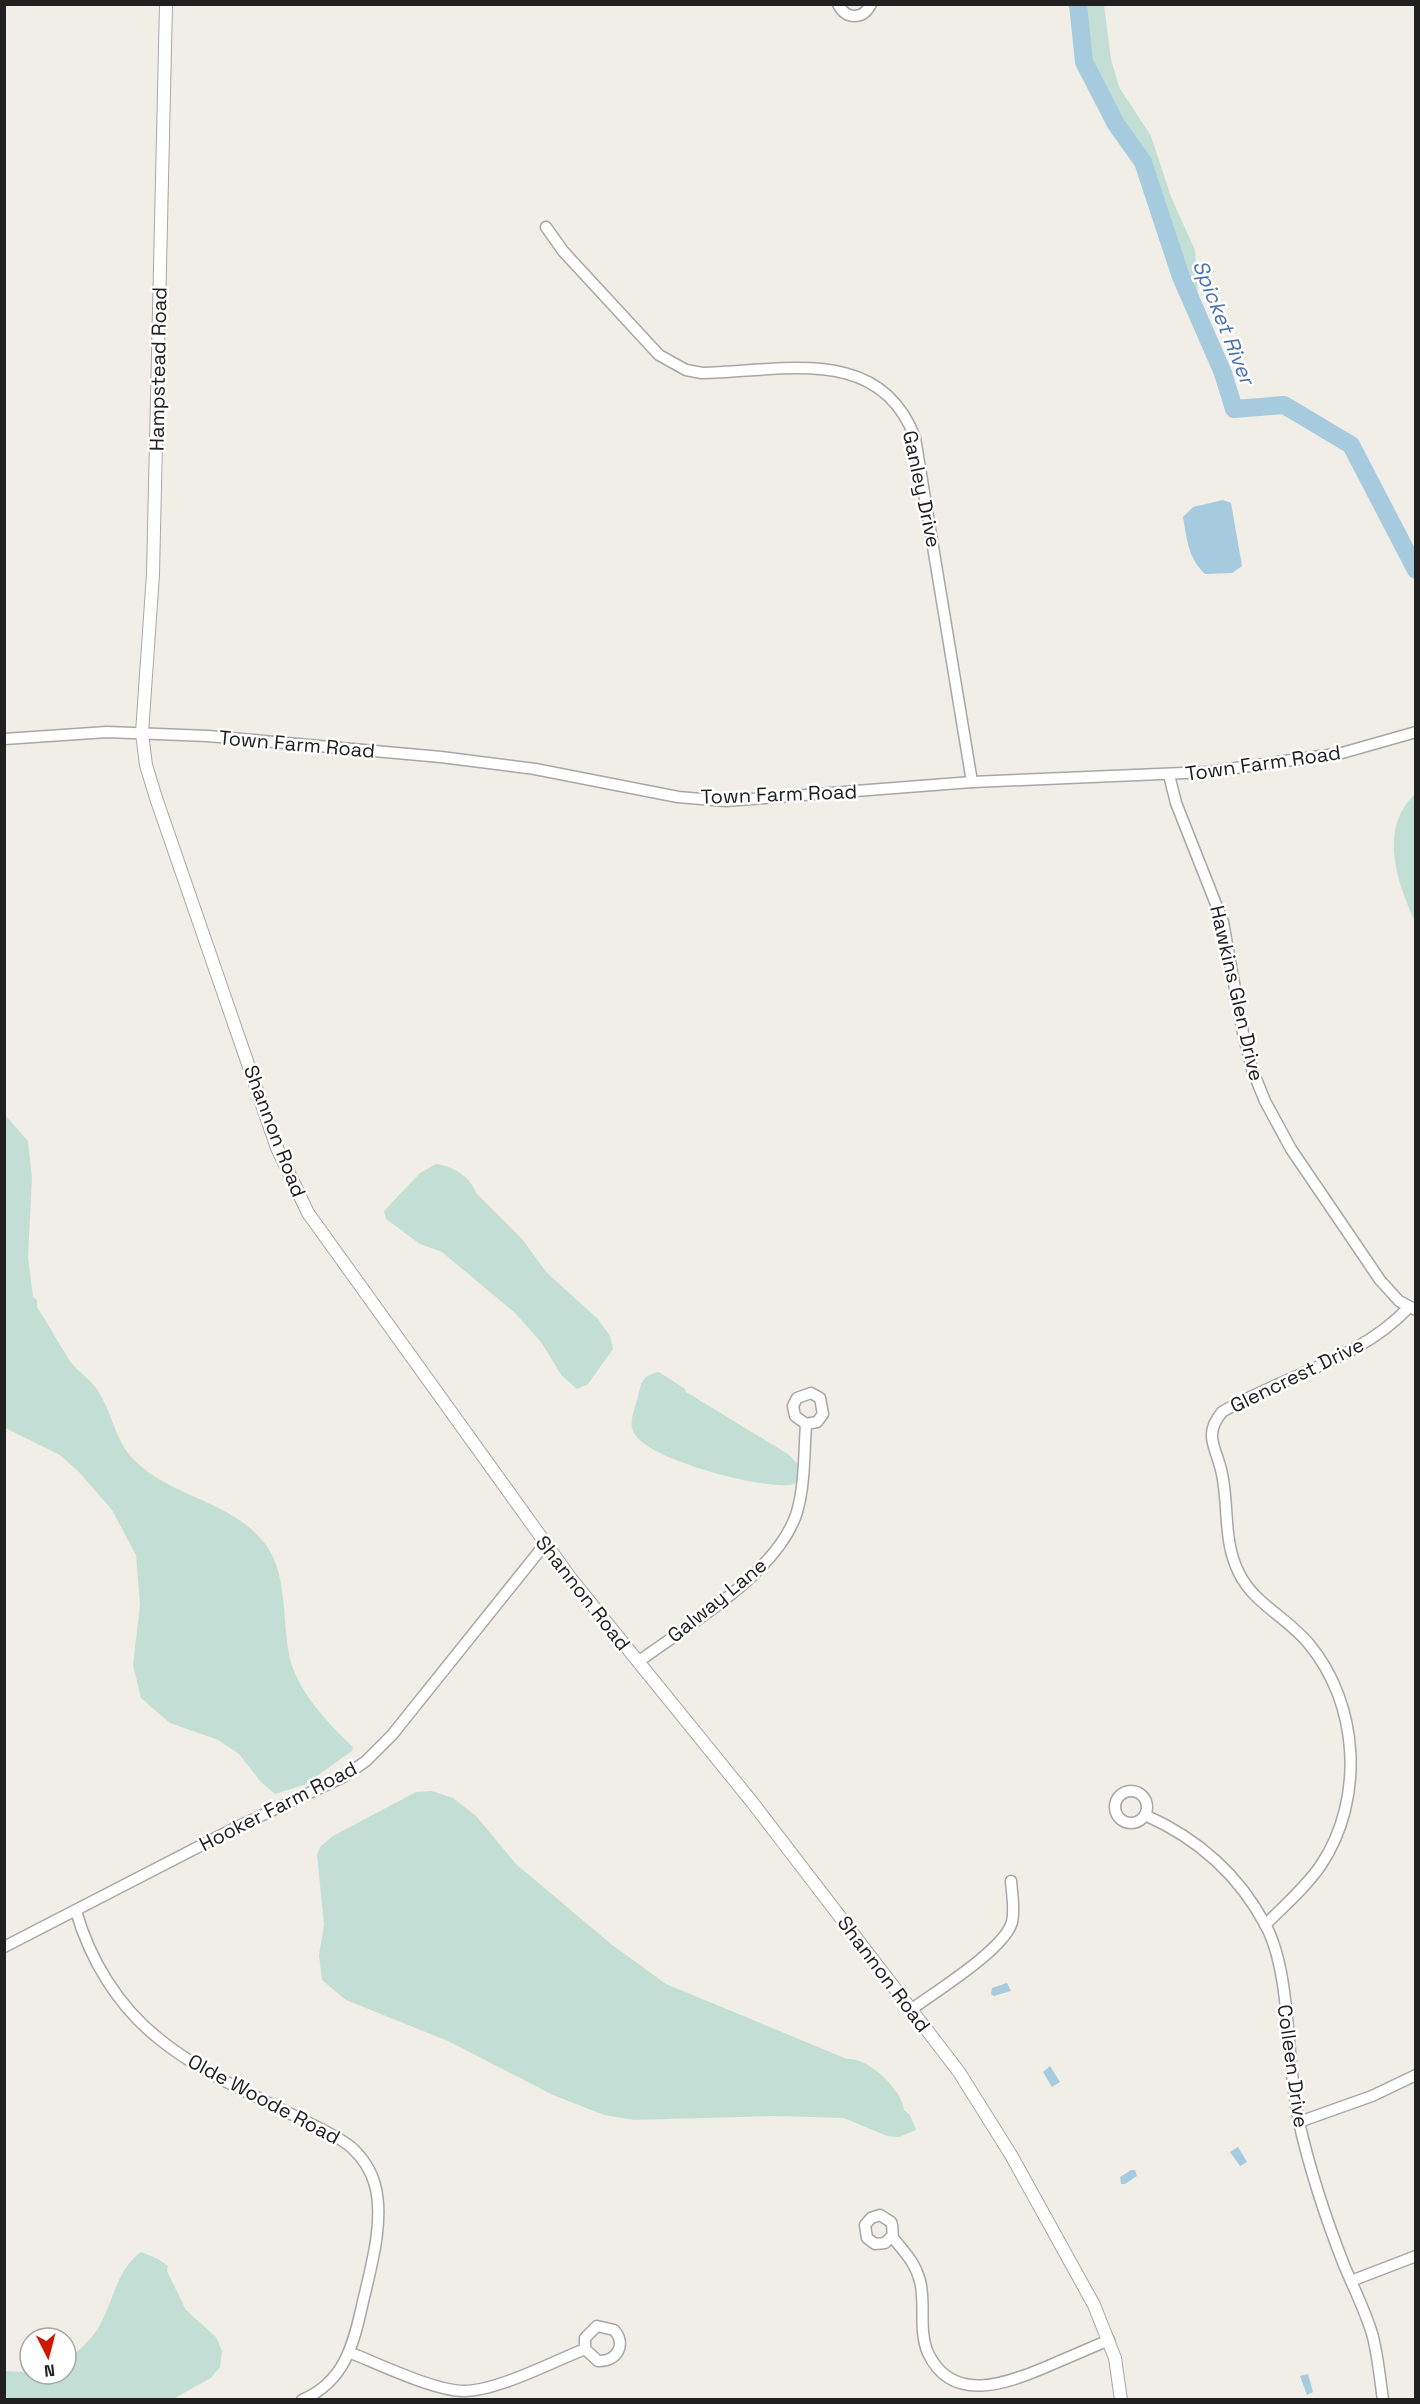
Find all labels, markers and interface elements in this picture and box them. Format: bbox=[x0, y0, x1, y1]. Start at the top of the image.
water label: Spicket River bbox=[1187, 256, 1262, 390]
street label: Hampstead Road bbox=[144, 287, 172, 451]
street label: Ganley Drive bbox=[897, 428, 947, 550]
street label: Town Farm Road bbox=[218, 724, 376, 764]
street label: Town Farm Road bbox=[1184, 739, 1342, 787]
street label: Town Farm Road bbox=[700, 778, 858, 810]
street label: Hawkins Glen Drive bbox=[1204, 903, 1270, 1083]
street label: Shannon Road bbox=[238, 1061, 312, 1201]
street label: Glencrest Drive bbox=[1226, 1331, 1368, 1419]
street label: Shannon Road bbox=[530, 1530, 636, 1656]
street label: Galway Lane bbox=[662, 1552, 772, 1648]
street label: Hooker Farm Road bbox=[195, 1755, 361, 1857]
street label: Shannon Road bbox=[832, 1911, 936, 2037]
street label: Colleen Drive bbox=[1271, 2003, 1315, 2129]
street label: Olde Woode Road bbox=[183, 2048, 345, 2150]
north arrow bbox=[18, 2326, 78, 2386]
text: N bbox=[43, 2359, 56, 2381]

